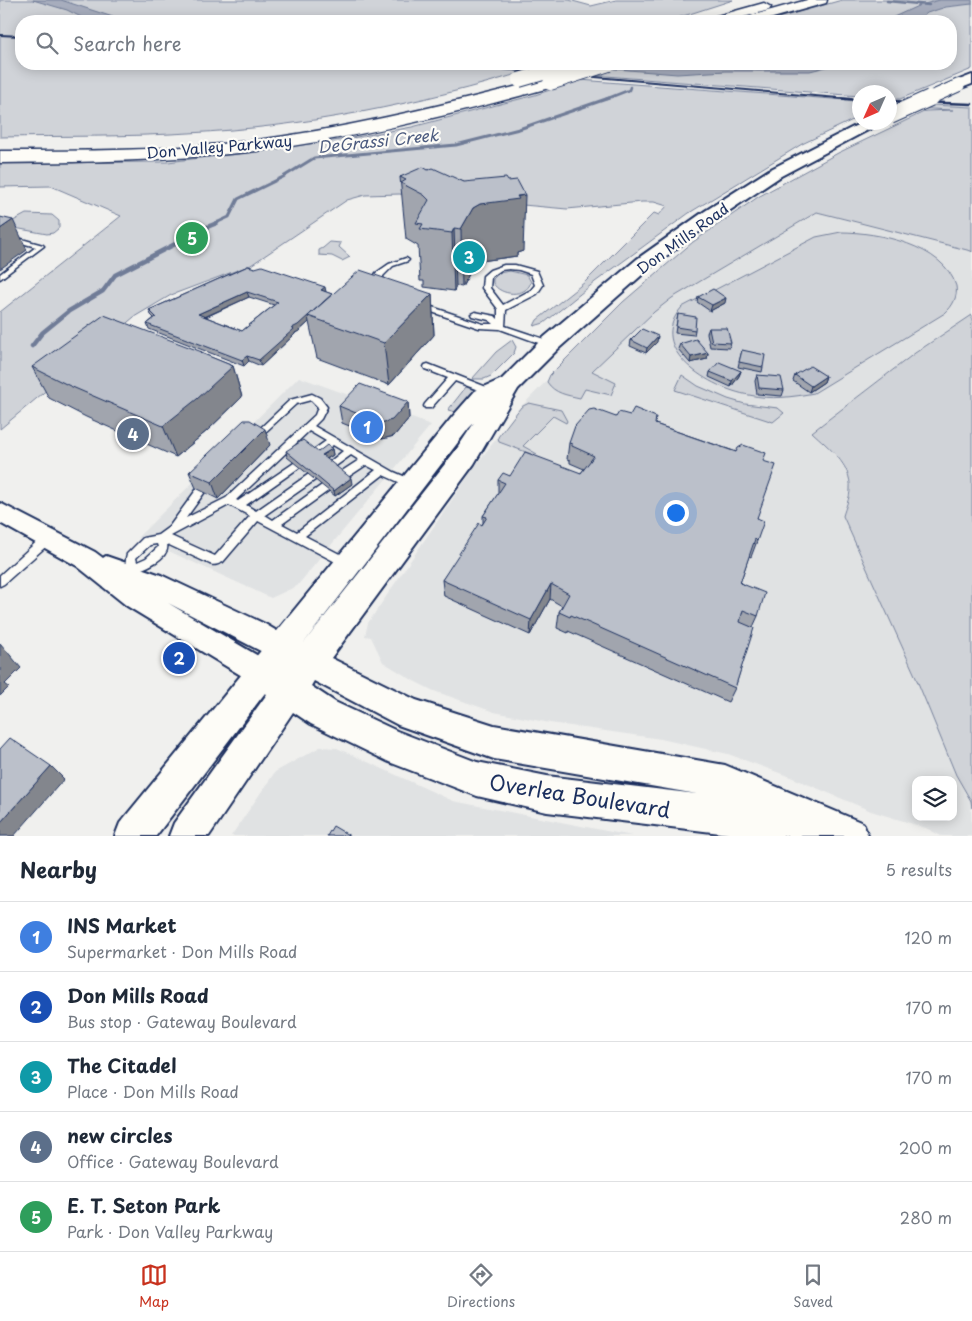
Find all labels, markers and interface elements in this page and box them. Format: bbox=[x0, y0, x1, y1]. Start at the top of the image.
search box bbox=[15, 15, 957, 70]
icon: search bbox=[33, 29, 61, 57]
text: Search here bbox=[73, 29, 182, 57]
north arrow bbox=[852, 85, 897, 130]
water label: DeGrassi Creek bbox=[317, 122, 441, 158]
street label: Don Valley Parkway bbox=[145, 128, 293, 164]
street label: Don Mills Road bbox=[631, 197, 733, 279]
pin: 5 bbox=[176, 219, 208, 257]
pin: 3 bbox=[453, 238, 485, 276]
pin: 1 bbox=[351, 408, 383, 446]
pin: 4 bbox=[117, 415, 149, 453]
your location bbox=[663, 500, 689, 526]
pin: 2 bbox=[163, 639, 195, 677]
street label: Overlea Boulevard bbox=[487, 765, 673, 825]
map controls bbox=[912, 776, 957, 821]
button: layers bbox=[912, 776, 957, 821]
text: Nearby bbox=[20, 853, 97, 885]
text: 5 results bbox=[885, 857, 952, 881]
text: INS Market bbox=[67, 911, 177, 939]
text: 1 bbox=[32, 925, 40, 949]
text: 120 m bbox=[905, 925, 952, 949]
text: Supermarket · Don Mills Road bbox=[67, 939, 297, 963]
text: Don Mills Road bbox=[67, 981, 209, 1009]
text: 2 bbox=[30, 995, 42, 1019]
text: 170 m bbox=[906, 995, 952, 1019]
text: Bus stop · Gateway Boulevard bbox=[67, 1009, 297, 1033]
text: The Citadel bbox=[67, 1051, 176, 1079]
text: 3 bbox=[31, 1065, 41, 1089]
text: 170 m bbox=[906, 1065, 952, 1089]
text: Place · Don Mills Road bbox=[67, 1079, 239, 1103]
text: new circles bbox=[67, 1121, 173, 1149]
text: 4 bbox=[31, 1135, 41, 1159]
text: 200 m bbox=[899, 1135, 952, 1159]
text: Office · Gateway Boulevard bbox=[67, 1149, 279, 1173]
text: E. T. Seton Park bbox=[67, 1191, 220, 1219]
text: 5 bbox=[31, 1205, 41, 1229]
text: 280 m bbox=[900, 1205, 952, 1229]
text: Park · Don Valley Parkway bbox=[67, 1219, 273, 1243]
tab: Map bbox=[139, 1261, 169, 1312]
tab: Directions bbox=[447, 1261, 515, 1312]
tab: Saved bbox=[793, 1261, 833, 1312]

